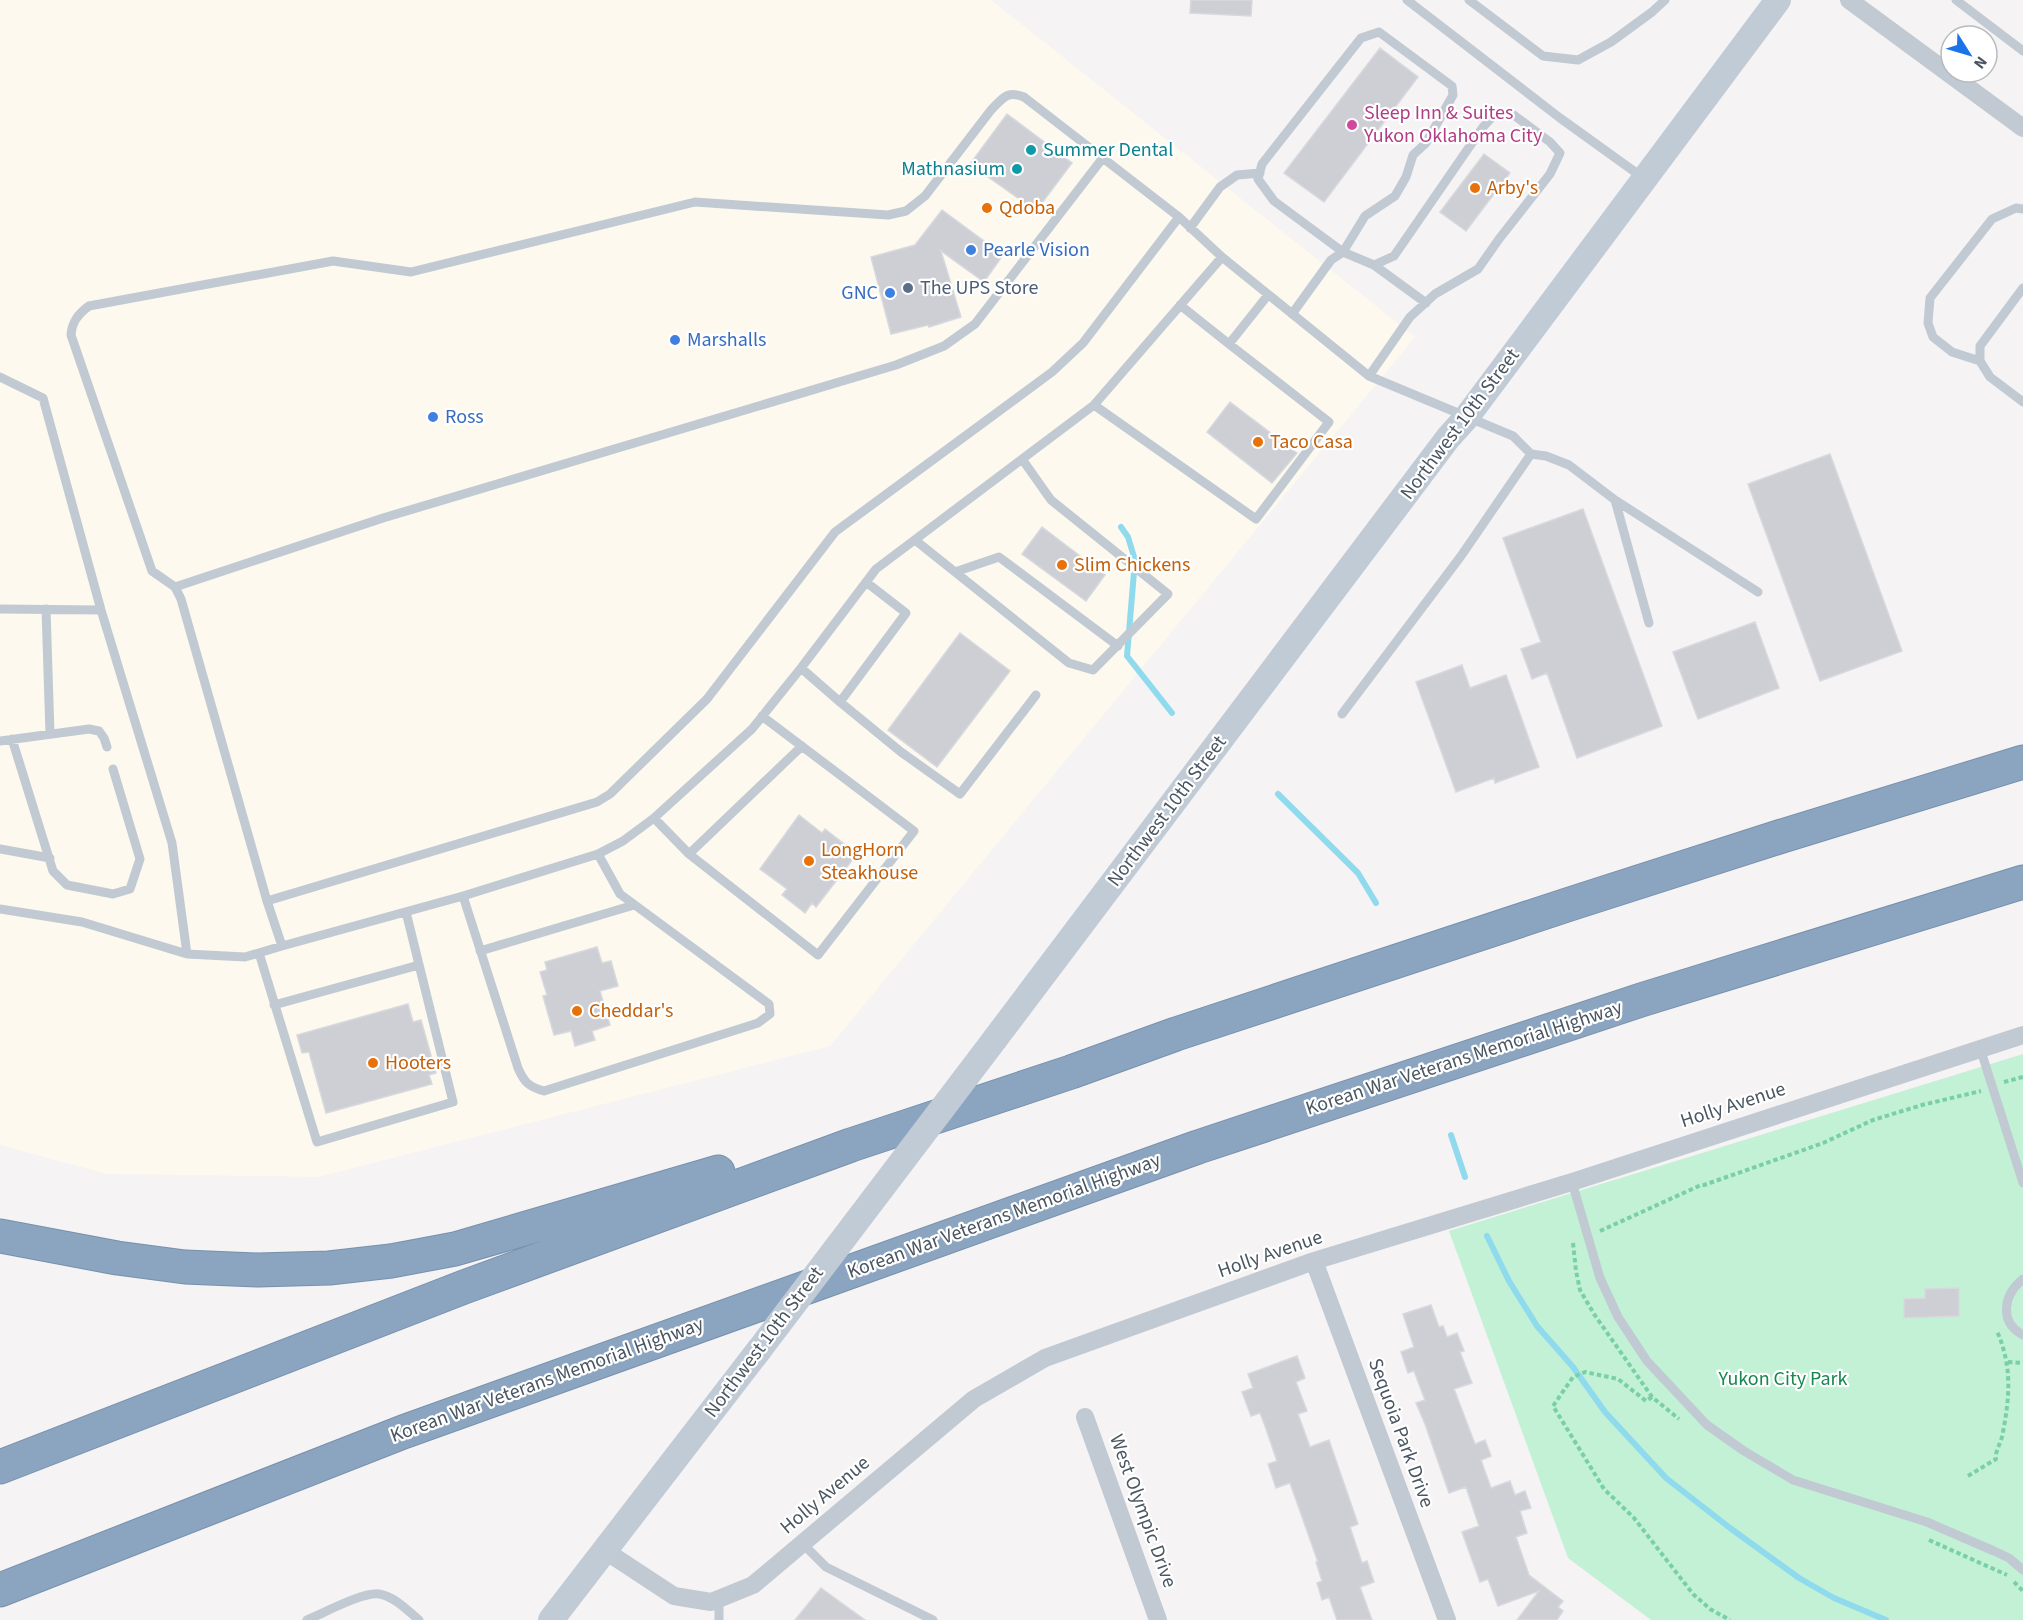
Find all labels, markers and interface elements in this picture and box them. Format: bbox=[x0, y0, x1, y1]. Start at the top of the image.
north arrow bbox=[1939, 24, 1999, 84]
text: N bbox=[1968, 52, 1992, 73]
place label: Sleep Inn & Suites Yukon Oklahoma City bbox=[1363, 99, 1543, 150]
marker: Sleep Inn & Suites Yukon Oklahoma City bbox=[1345, 118, 1359, 132]
place label: Summer Dental bbox=[1043, 136, 1173, 164]
marker: Summer Dental bbox=[1024, 143, 1038, 157]
place label: Mathnasium bbox=[901, 155, 1005, 183]
marker: Mathnasium bbox=[1010, 162, 1024, 176]
place label: Arby's bbox=[1487, 174, 1538, 202]
marker: Arby's bbox=[1468, 181, 1482, 195]
place label: Qdoba bbox=[999, 194, 1055, 222]
marker: Qdoba bbox=[980, 201, 994, 215]
place label: Pearle Vision bbox=[983, 236, 1090, 264]
marker: Pearle Vision bbox=[964, 243, 978, 257]
place label: The UPS Store bbox=[920, 274, 1038, 302]
place label: GNC bbox=[841, 279, 878, 307]
marker: The UPS Store bbox=[901, 281, 915, 295]
marker: GNC bbox=[883, 286, 897, 300]
place label: Marshalls bbox=[687, 326, 766, 354]
marker: Marshalls bbox=[668, 333, 682, 347]
street label: Northwest 10th Street bbox=[1394, 342, 1526, 505]
place label: Ross bbox=[445, 403, 484, 431]
marker: Ross bbox=[426, 410, 440, 424]
place label: Taco Casa bbox=[1270, 428, 1353, 456]
marker: Taco Casa bbox=[1251, 435, 1265, 449]
place label: Slim Chickens bbox=[1074, 551, 1190, 579]
marker: Slim Chickens bbox=[1055, 558, 1069, 572]
street label: Northwest 10th Street bbox=[1101, 729, 1233, 892]
place label: LongHorn Steakhouse bbox=[821, 836, 918, 887]
marker: LongHorn Steakhouse bbox=[802, 854, 816, 868]
street label: Korean War Veterans Memorial Highway bbox=[1302, 993, 1627, 1123]
place label: Cheddar's bbox=[589, 997, 673, 1025]
marker: Cheddar's bbox=[570, 1004, 584, 1018]
place label: Hooters bbox=[385, 1049, 451, 1077]
marker: Hooters bbox=[366, 1056, 380, 1070]
street label: Holly Avenue bbox=[1677, 1075, 1789, 1135]
street label: Korean War Veterans Memorial Highway bbox=[843, 1146, 1165, 1286]
street label: Holly Avenue bbox=[1214, 1223, 1326, 1285]
street label: Northwest 10th Street bbox=[698, 1260, 830, 1423]
street label: Korean War Veterans Memorial Highway bbox=[386, 1310, 708, 1450]
street label: Sequoia Park Drive bbox=[1361, 1354, 1441, 1512]
park label: Yukon City Park bbox=[1718, 1365, 1848, 1393]
street label: West Olympic Drive bbox=[1102, 1430, 1184, 1592]
street label: Holly Avenue bbox=[774, 1449, 876, 1541]

